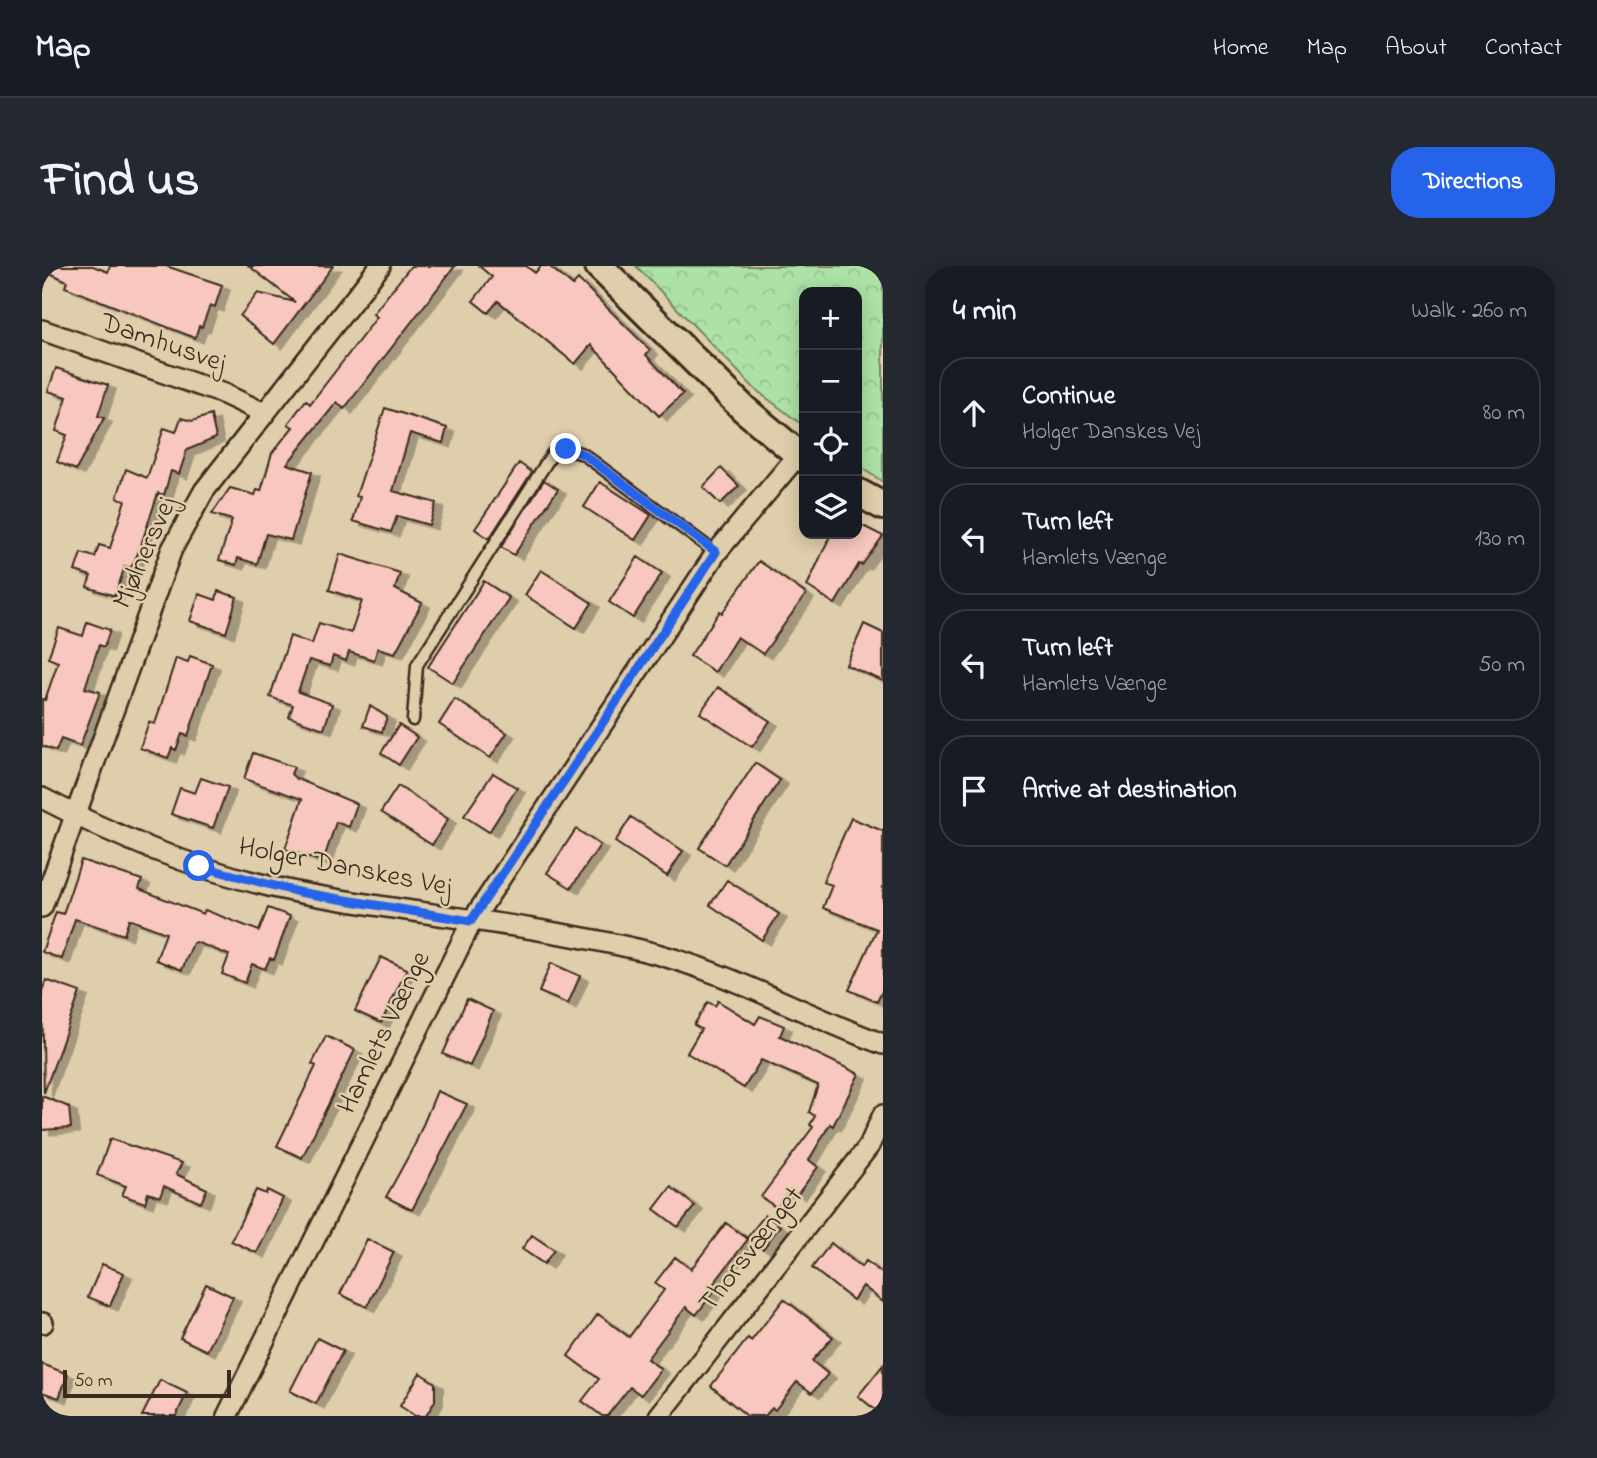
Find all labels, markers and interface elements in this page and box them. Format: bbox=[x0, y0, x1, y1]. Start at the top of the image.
text: Map bbox=[35, 24, 91, 72]
text: Home bbox=[1213, 31, 1269, 66]
text: Map bbox=[1307, 31, 1347, 66]
text: About bbox=[1385, 31, 1447, 66]
text: Contact bbox=[1485, 31, 1562, 66]
text: Find us bbox=[42, 146, 199, 218]
button: Directions bbox=[1391, 147, 1555, 218]
map controls bbox=[799, 287, 862, 539]
button: + bbox=[799, 287, 862, 350]
text: 4 min bbox=[953, 290, 1016, 334]
text: Walk · 260 m bbox=[1411, 295, 1527, 328]
street label: Damhusvej bbox=[94, 303, 233, 385]
button: − bbox=[799, 350, 862, 413]
text: Continue bbox=[1022, 378, 1115, 416]
icon: ahead bbox=[955, 394, 993, 432]
text: 80 m bbox=[1483, 397, 1525, 430]
button: locate bbox=[799, 413, 862, 476]
text: Holger Danskes Vej bbox=[1022, 416, 1200, 449]
route end bbox=[550, 433, 581, 464]
button: layers bbox=[799, 476, 862, 539]
street label: Mjølnersvej bbox=[103, 489, 189, 616]
text: Turn left bbox=[1022, 504, 1113, 542]
icon: left bbox=[955, 520, 993, 558]
text: 130 m bbox=[1475, 523, 1525, 556]
text: Hamlets Vænge bbox=[1022, 542, 1167, 575]
text: Turn left bbox=[1022, 630, 1113, 668]
icon: left bbox=[955, 646, 993, 684]
text: 50 m bbox=[1478, 649, 1525, 682]
text: Hamlets Vænge bbox=[1022, 668, 1167, 701]
icon: arrive bbox=[955, 772, 993, 810]
text: Arrive at destination bbox=[1022, 772, 1237, 810]
street label: Holger Danskes Vej bbox=[235, 827, 457, 909]
route start bbox=[183, 850, 214, 881]
street label: Hamlets Vænge bbox=[328, 944, 442, 1121]
street label: Thorsvænget bbox=[690, 1178, 814, 1322]
scale bar bbox=[63, 1367, 231, 1399]
text: 50 m bbox=[74, 1368, 113, 1395]

